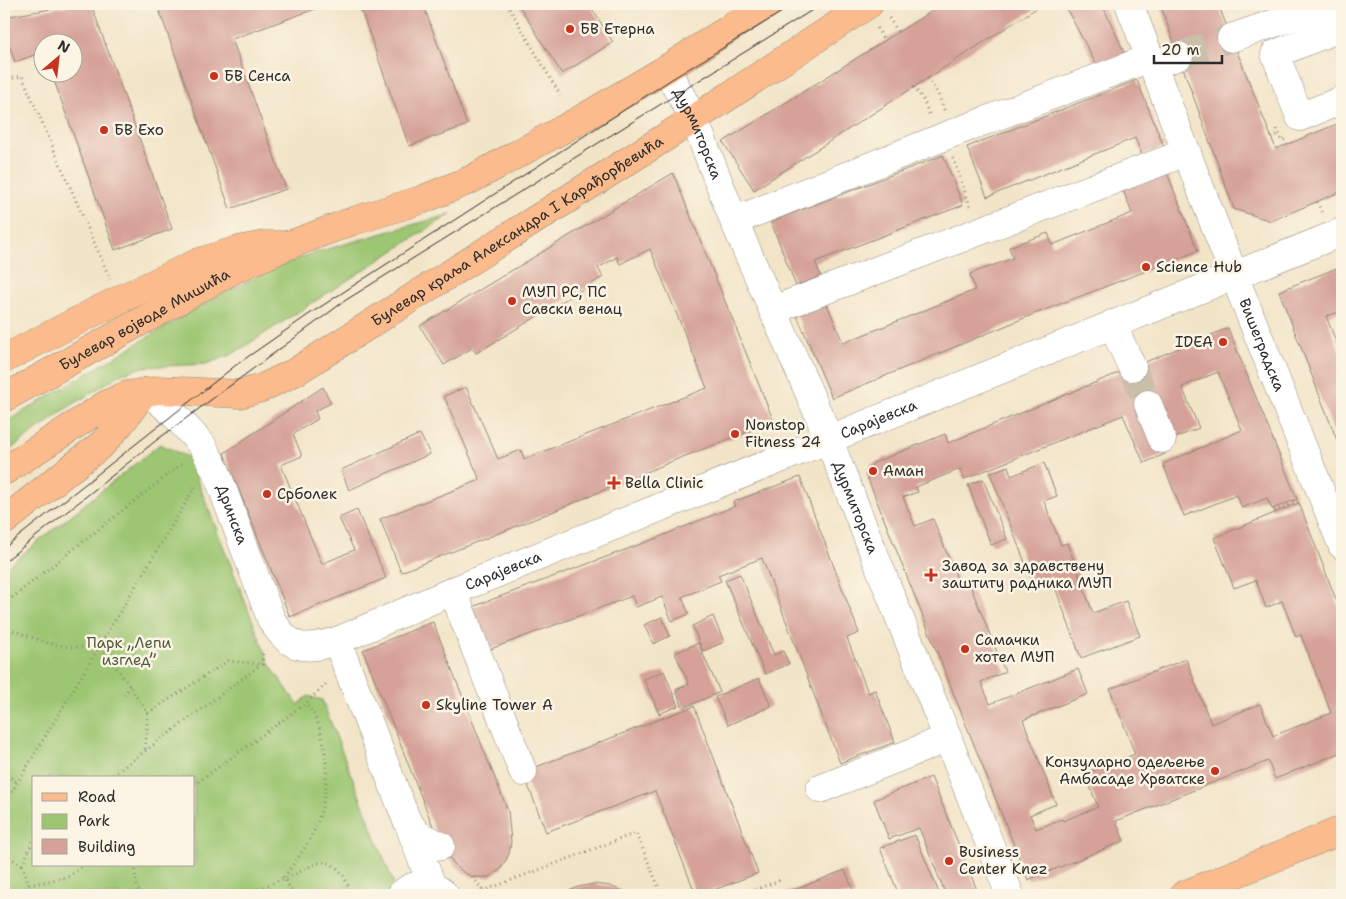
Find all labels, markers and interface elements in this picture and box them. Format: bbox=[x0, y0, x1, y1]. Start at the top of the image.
place label: БВ Етерна bbox=[580, 19, 655, 39]
marker: БВ Етерна bbox=[564, 23, 576, 35]
north arrow bbox=[32, 32, 82, 82]
scale bar bbox=[1154, 32, 1221, 64]
text: N bbox=[55, 36, 73, 57]
text: 20 m bbox=[1161, 40, 1200, 60]
place label: БВ Сенса bbox=[224, 66, 291, 86]
marker: БВ Сенса bbox=[208, 70, 220, 82]
street label: Дурмиторска bbox=[668, 84, 727, 183]
place label: БВ Ехо bbox=[114, 120, 164, 140]
marker: БВ Ехо bbox=[98, 124, 110, 136]
street label: Булевар краља Александра I Карађорђевића bbox=[368, 131, 668, 331]
place label: Science Hub bbox=[1156, 257, 1242, 277]
marker: Science Hub bbox=[1140, 261, 1152, 273]
street label: Булевар војводе Мишића bbox=[56, 263, 234, 375]
place label: МУП РС, ПС Савски венац bbox=[522, 282, 622, 319]
marker: МУП РС, ПС Савски венац bbox=[506, 295, 518, 307]
street label: Вишеградска bbox=[1234, 296, 1290, 395]
place label: IDEA bbox=[1175, 332, 1213, 352]
marker: IDEA bbox=[1217, 336, 1229, 348]
street label: Сарајевска bbox=[837, 395, 920, 444]
place label: Nonstop Fitness 24 bbox=[745, 415, 821, 452]
marker: Nonstop Fitness 24 bbox=[729, 428, 741, 440]
street label: Дурмиторска bbox=[828, 458, 883, 557]
place label: Аман bbox=[883, 461, 924, 481]
marker: Аман bbox=[867, 465, 879, 477]
place label: Bella Clinic bbox=[625, 473, 704, 493]
marker: Bella Clinic bbox=[607, 476, 621, 490]
street label: Дринска bbox=[212, 482, 253, 548]
place label: Срболек bbox=[277, 484, 337, 504]
marker: Срболек bbox=[261, 488, 273, 500]
street label: Сарајевска bbox=[462, 546, 545, 595]
place label: Завод за здравствену заштиту радника МУП bbox=[942, 556, 1112, 593]
marker: Завод за здравствену заштиту радника МУП bbox=[924, 568, 938, 582]
place label: Самачки хотел МУП bbox=[975, 630, 1054, 667]
park label: Парк „Лепи изглед” bbox=[87, 633, 171, 670]
marker: Самачки хотел МУП bbox=[959, 643, 971, 655]
place label: Skyline Tower A bbox=[436, 695, 553, 715]
marker: Skyline Tower A bbox=[420, 699, 432, 711]
place label: Конзуларно одељење Амбасаде Хрватске bbox=[1045, 752, 1205, 789]
marker: Конзуларно одељење Амбасаде Хрватске bbox=[1209, 765, 1221, 777]
legend bbox=[32, 776, 195, 866]
text: Road bbox=[78, 787, 116, 807]
text: Park bbox=[78, 811, 110, 831]
text: Building bbox=[78, 837, 135, 857]
place label: Business Center Knez bbox=[959, 842, 1048, 879]
marker: Business Center Knez bbox=[943, 855, 955, 867]

